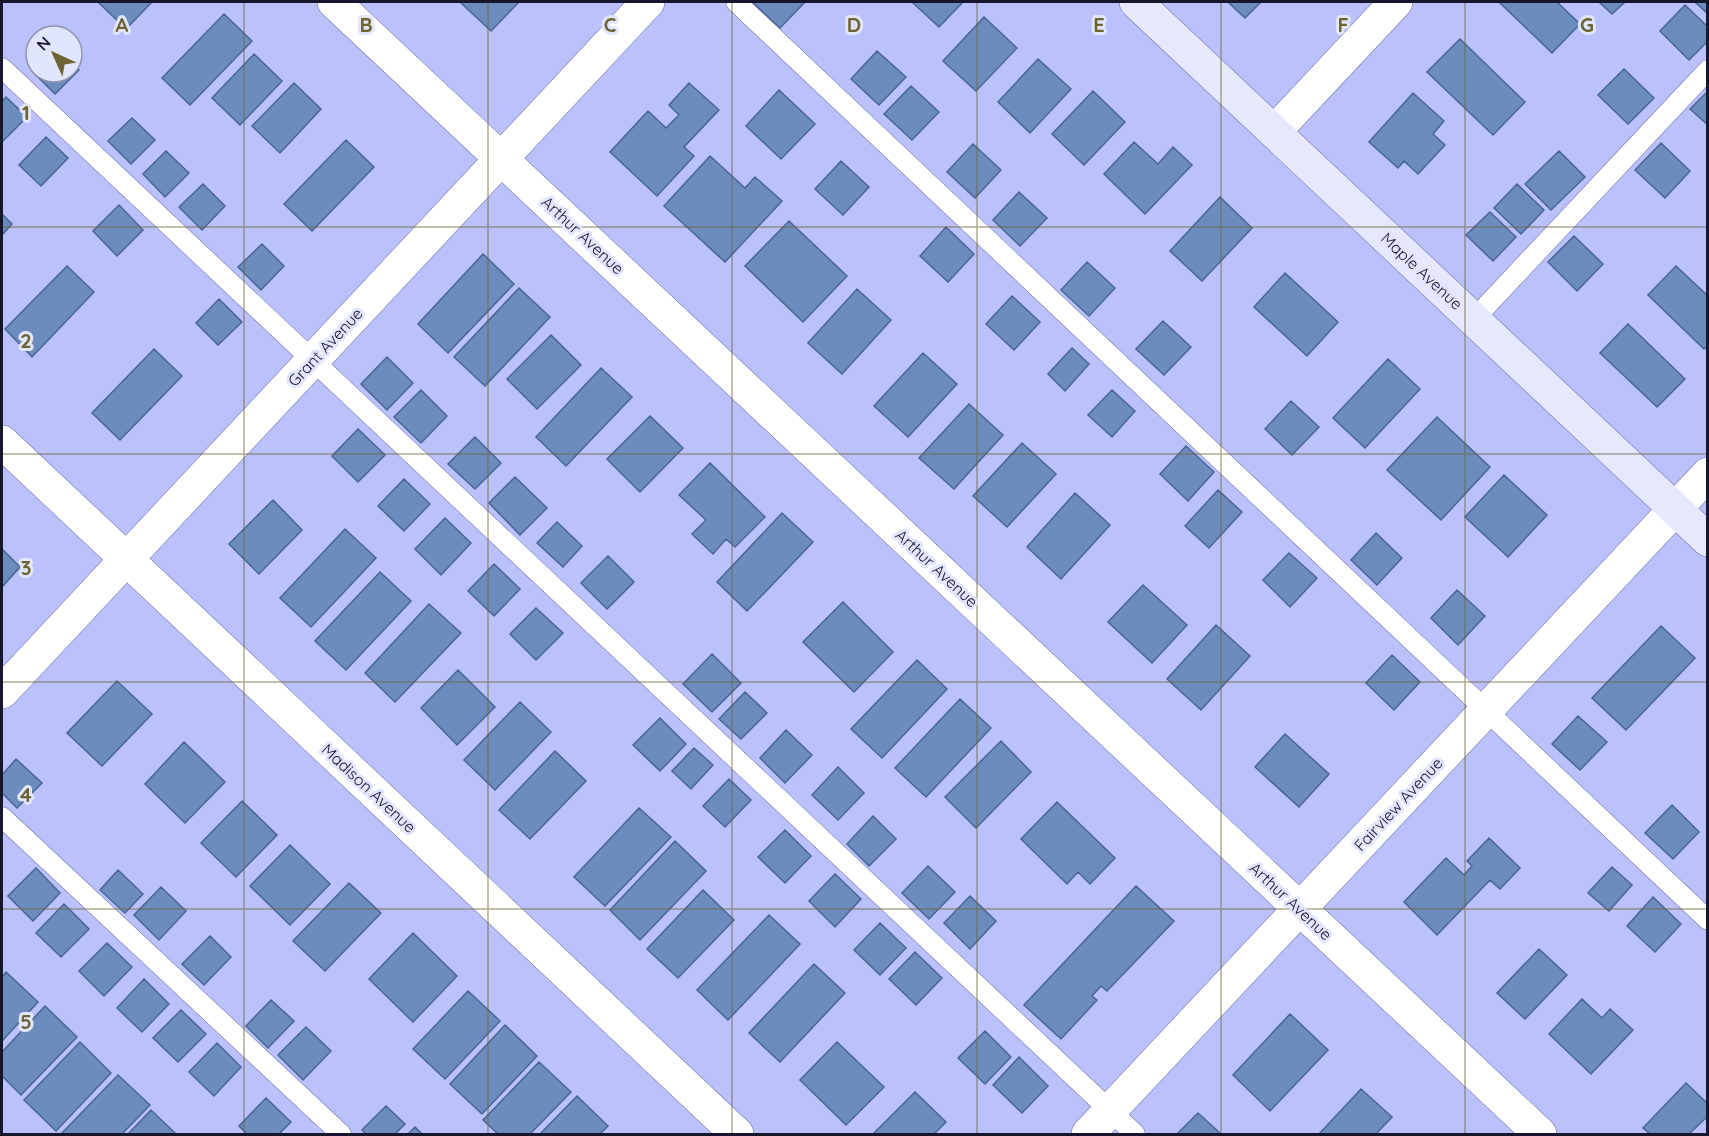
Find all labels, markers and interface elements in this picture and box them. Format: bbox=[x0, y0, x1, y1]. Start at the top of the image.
text: A bbox=[116, 12, 129, 37]
text: B bbox=[359, 12, 373, 37]
text: C bbox=[604, 12, 617, 37]
text: D bbox=[847, 12, 861, 37]
text: E bbox=[1093, 12, 1105, 37]
text: F bbox=[1337, 12, 1349, 37]
text: G bbox=[1580, 12, 1594, 37]
north arrow bbox=[24, 24, 84, 84]
text: N bbox=[32, 32, 55, 55]
text: 1 bbox=[22, 100, 30, 125]
street label: Arthur Avenue bbox=[538, 192, 628, 278]
street label: Maple Avenue bbox=[1377, 228, 1467, 314]
street label: Grant Avenue bbox=[283, 303, 367, 391]
text: 2 bbox=[20, 328, 32, 353]
street label: Arthur Avenue bbox=[892, 525, 982, 611]
text: 3 bbox=[21, 555, 31, 580]
street label: Madison Avenue bbox=[318, 739, 420, 837]
street label: Fairview Avenue bbox=[1349, 753, 1447, 855]
text: 4 bbox=[20, 782, 32, 807]
street label: Arthur Avenue bbox=[1246, 858, 1336, 944]
text: 5 bbox=[20, 1009, 32, 1034]

